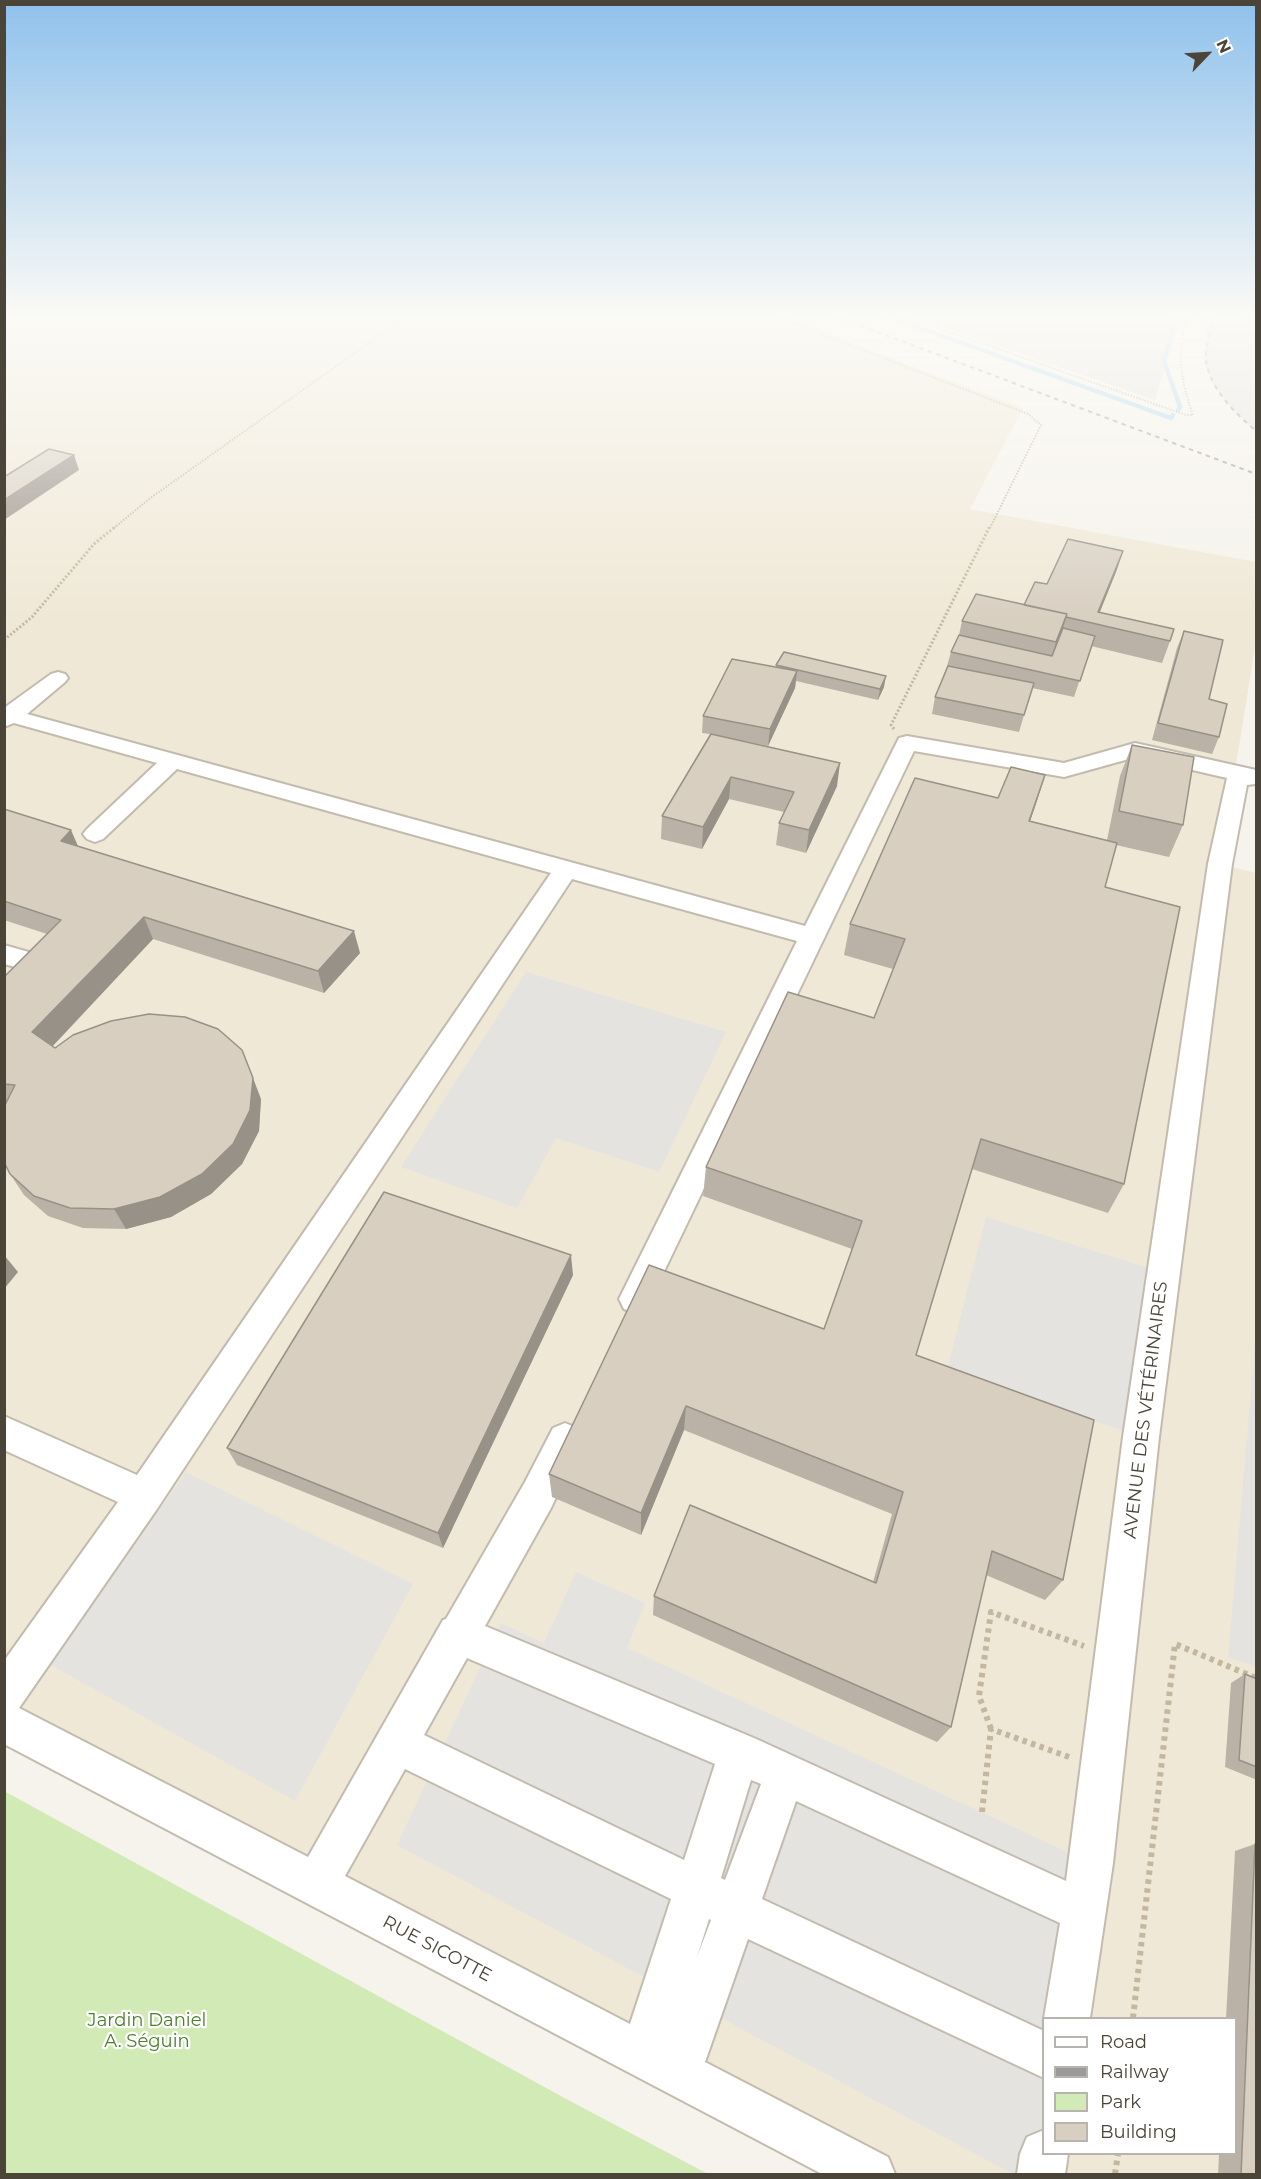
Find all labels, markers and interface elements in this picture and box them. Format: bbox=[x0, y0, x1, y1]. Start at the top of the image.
north arrow bbox=[1177, 24, 1237, 84]
text: N bbox=[1212, 36, 1235, 56]
street label: AVENUE DES VÉTÉRINAIRES bbox=[1119, 1280, 1173, 1540]
street label: RUE SICOTTE bbox=[379, 1911, 495, 1987]
park label: Jardin Daniel A. Séguin bbox=[88, 2010, 206, 2052]
legend bbox=[1042, 2017, 1237, 2155]
text: Road bbox=[1100, 2031, 1147, 2053]
text: Railway bbox=[1100, 2061, 1169, 2083]
text: Park bbox=[1100, 2091, 1141, 2113]
text: Building bbox=[1100, 2121, 1177, 2143]

